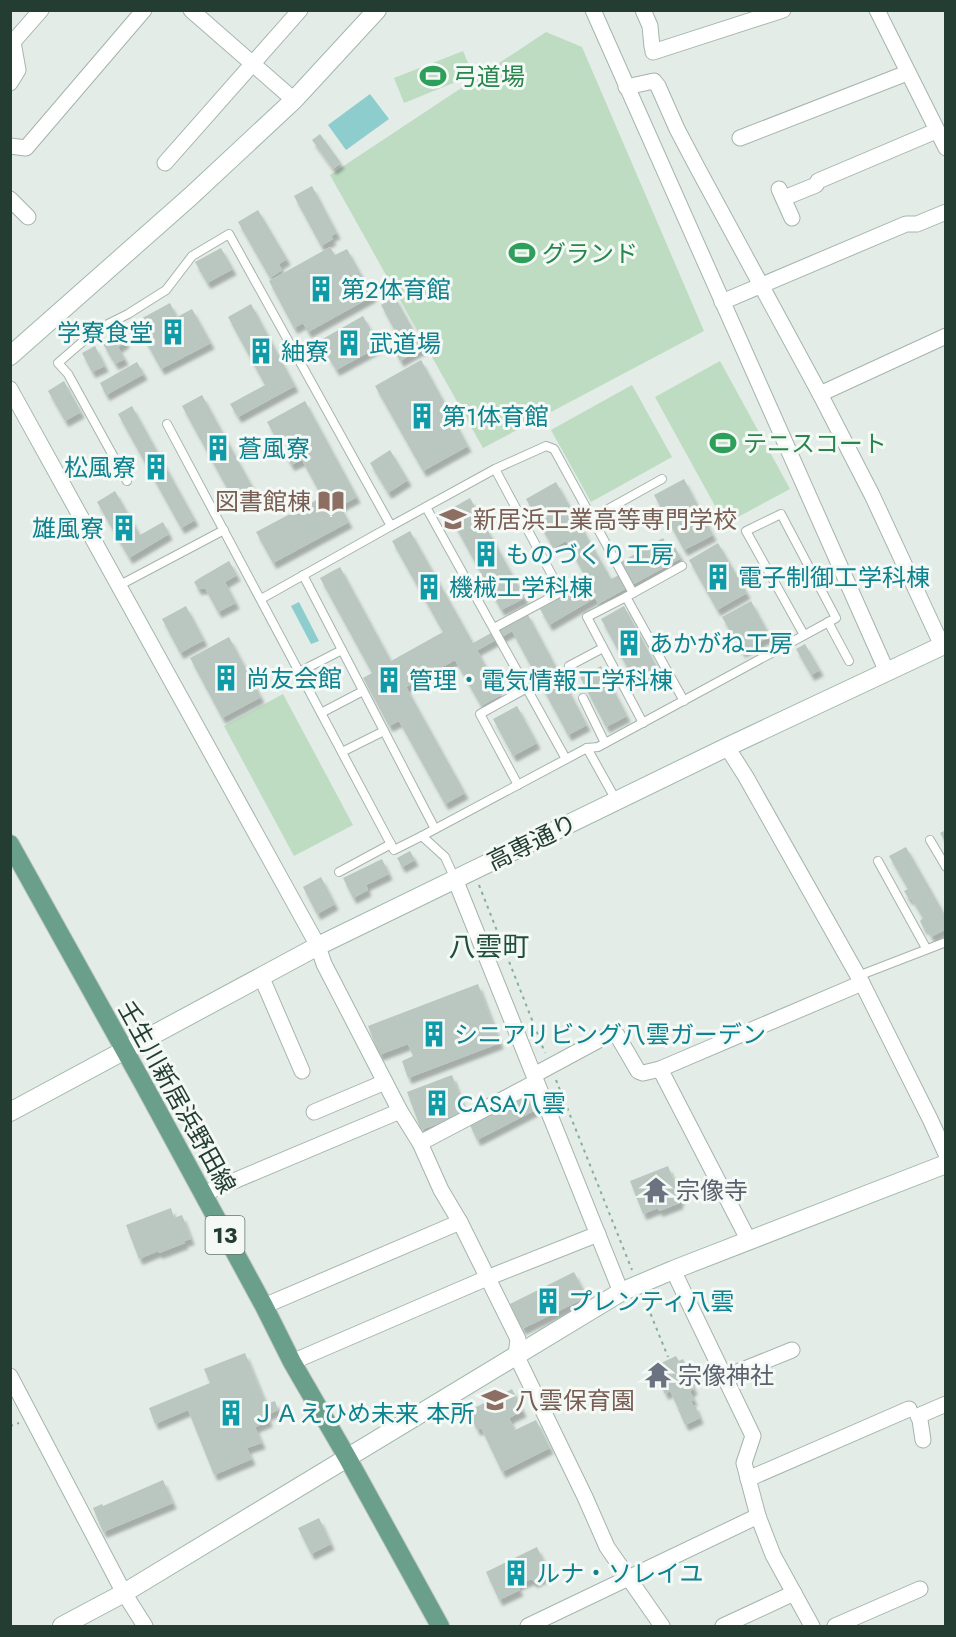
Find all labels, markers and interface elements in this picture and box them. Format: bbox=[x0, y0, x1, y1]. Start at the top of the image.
place label: 弓道場 bbox=[453, 59, 525, 94]
sports icon: 弓道場 bbox=[418, 61, 448, 91]
place label: グランド bbox=[542, 236, 638, 271]
sports icon: グランド bbox=[507, 238, 537, 268]
place label: 第2体育館 bbox=[341, 272, 451, 307]
building icon: 第2体育館 bbox=[306, 274, 336, 304]
place label: 学寮食堂 bbox=[57, 315, 153, 350]
building icon: 学寮食堂 bbox=[158, 317, 188, 347]
place label: 武道場 bbox=[369, 326, 441, 361]
building icon: 武道場 bbox=[334, 328, 364, 358]
place label: 紬寮 bbox=[281, 334, 329, 369]
building icon: 紬寮 bbox=[246, 336, 276, 366]
place label: 第1体育館 bbox=[442, 399, 549, 434]
building icon: 第1体育館 bbox=[407, 401, 437, 431]
place label: テニスコート bbox=[743, 426, 887, 461]
sports icon: テニスコート bbox=[708, 428, 738, 458]
place label: 蒼風寮 bbox=[238, 431, 310, 466]
building icon: 蒼風寮 bbox=[203, 433, 233, 463]
place label: 松風寮 bbox=[64, 450, 136, 485]
building icon: 松風寮 bbox=[141, 452, 171, 482]
place label: 図書館棟 bbox=[215, 484, 311, 519]
library icon: 図書館棟 bbox=[316, 486, 346, 516]
place label: 新居浜工業高等専門学校 bbox=[473, 502, 737, 537]
school or university icon: 新居浜工業高等専門学校 bbox=[438, 504, 468, 534]
place label: 雄風寮 bbox=[32, 511, 104, 546]
building icon: 雄風寮 bbox=[109, 513, 139, 543]
place label: ものづくり工房 bbox=[506, 537, 674, 572]
building icon: ものづくり工房 bbox=[471, 539, 501, 569]
place label: 電子制御工学科棟 bbox=[738, 560, 930, 595]
building icon: 電子制御工学科棟 bbox=[703, 562, 733, 592]
place label: 機械工学科棟 bbox=[449, 570, 593, 605]
building icon: 機械工学科棟 bbox=[414, 572, 444, 602]
place label: あかがね工房 bbox=[649, 626, 793, 661]
building icon: あかがね工房 bbox=[614, 628, 644, 658]
place label: 尚友会館 bbox=[246, 661, 342, 696]
building icon: 尚友会館 bbox=[211, 663, 241, 693]
place label: 管理・電気情報工学科棟 bbox=[409, 663, 673, 698]
building icon: 管理・電気情報工学科棟 bbox=[374, 665, 404, 695]
street label: 高専通り bbox=[481, 805, 583, 879]
district label: 八雲町 bbox=[449, 927, 530, 966]
street label: 壬生川新居浜野田線 bbox=[109, 994, 245, 1200]
place label: シニアリビング八雲ガーデン bbox=[454, 1017, 766, 1052]
building icon: シニアリビング八雲ガーデン bbox=[419, 1019, 449, 1049]
place label: CASA八雲 bbox=[457, 1086, 566, 1121]
building icon: CASA八雲 bbox=[422, 1088, 452, 1118]
place label: 宗像寺 bbox=[676, 1173, 748, 1208]
temple icon: 宗像寺 bbox=[641, 1175, 671, 1205]
road number: 13 bbox=[206, 1216, 244, 1254]
place label: プレンティ八雲 bbox=[568, 1284, 735, 1319]
building icon: プレンティ八雲 bbox=[533, 1286, 563, 1316]
place label: 宗像神社 bbox=[678, 1358, 774, 1393]
temple icon: 宗像神社 bbox=[643, 1360, 673, 1390]
place label: 八雲保育園 bbox=[515, 1383, 635, 1418]
school or university icon: 八雲保育園 bbox=[480, 1385, 510, 1415]
place label: ＪＡえひめ未来 本所 bbox=[251, 1396, 474, 1431]
building icon: ＪＡえひめ未来 本所 bbox=[216, 1398, 246, 1428]
place label: ルナ・ソレイユ bbox=[536, 1556, 704, 1591]
building icon: ルナ・ソレイユ bbox=[501, 1558, 531, 1588]

